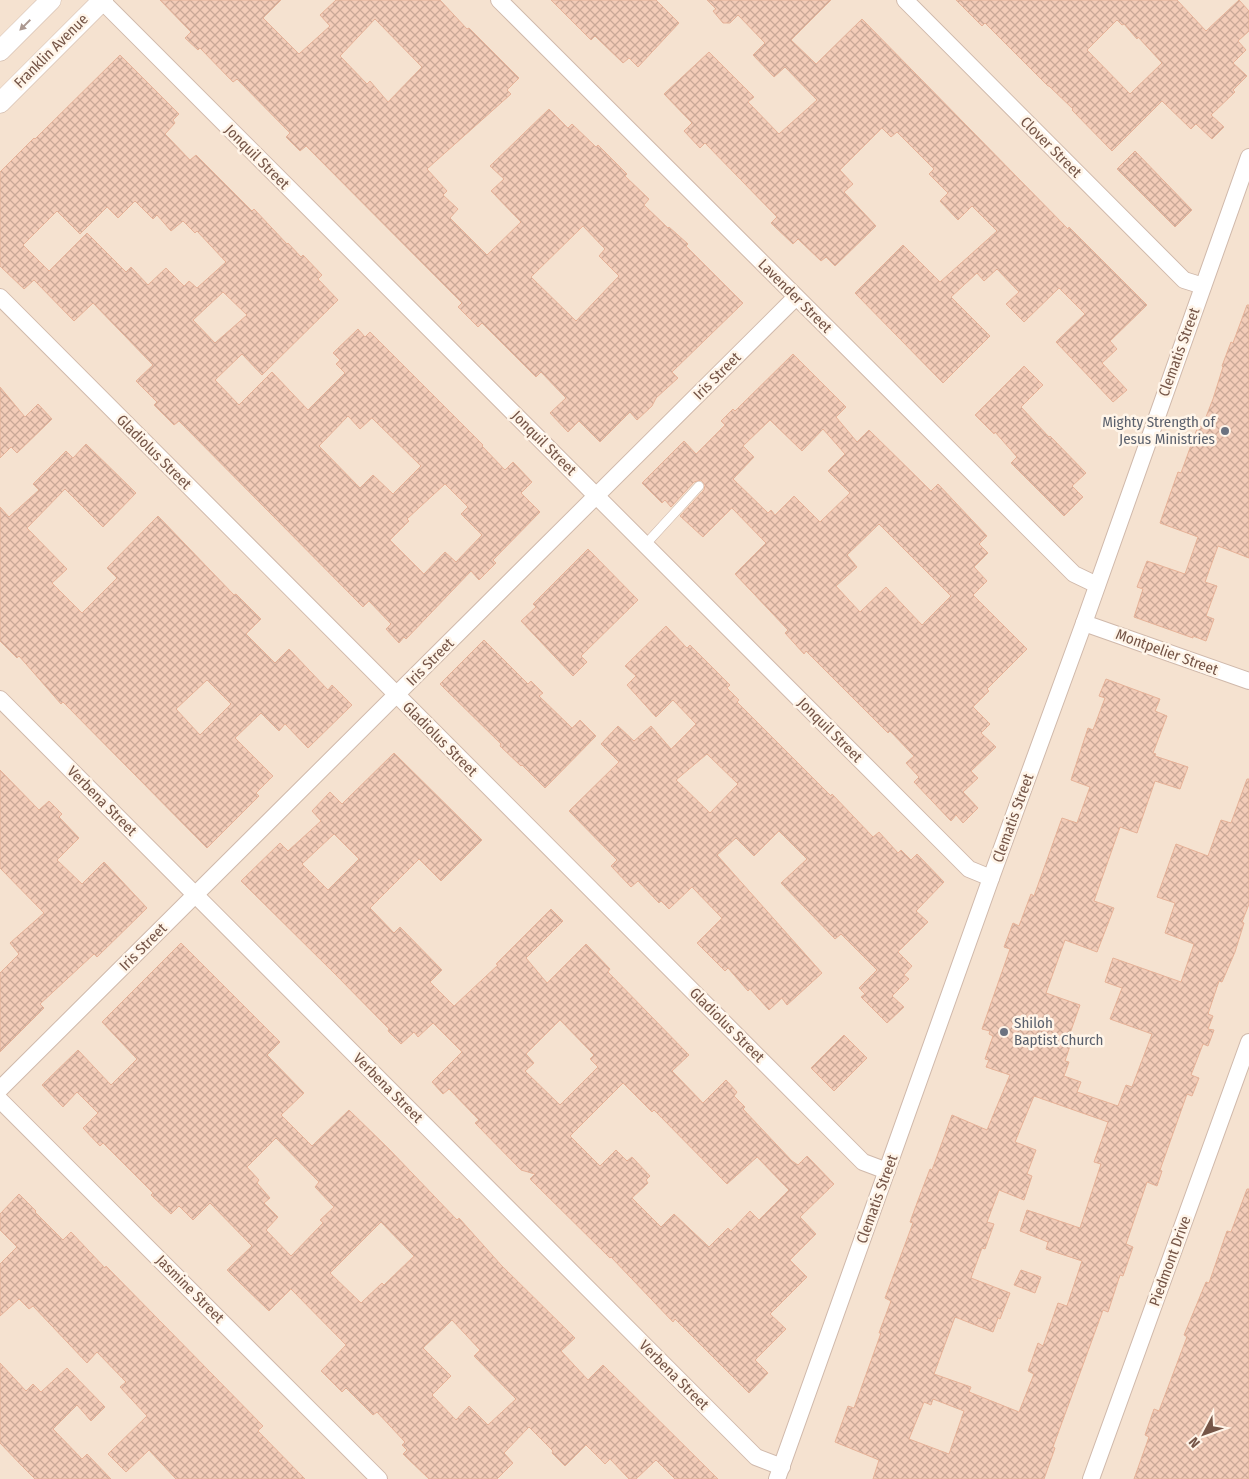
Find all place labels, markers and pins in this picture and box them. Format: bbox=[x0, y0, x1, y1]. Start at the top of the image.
place label: Mighty Strength of Jesus Ministries bbox=[1102, 413, 1216, 448]
marker: Mighty Strength of Jesus Ministries bbox=[1219, 425, 1231, 437]
place label: Shiloh Baptist Church bbox=[1014, 1014, 1103, 1049]
marker: Shiloh Baptist Church bbox=[998, 1026, 1010, 1038]

